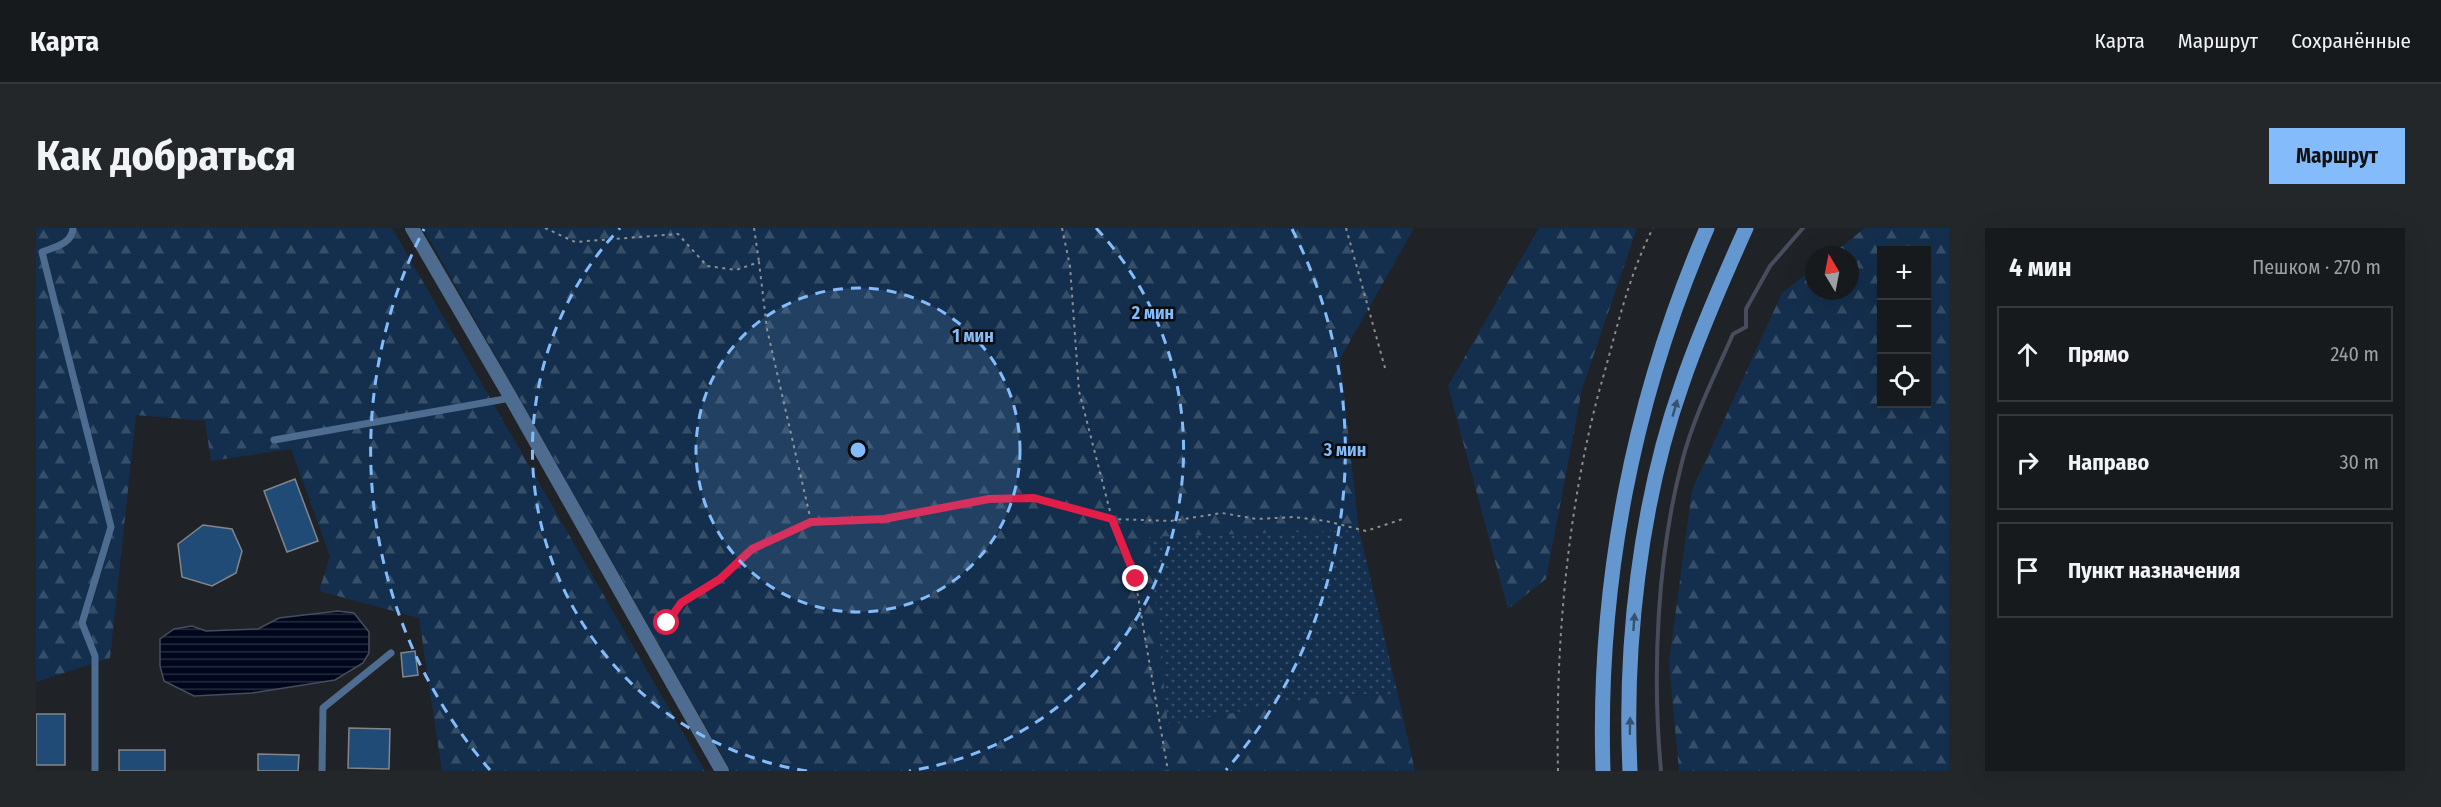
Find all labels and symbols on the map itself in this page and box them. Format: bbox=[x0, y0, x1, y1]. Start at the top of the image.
north arrow bbox=[1805, 246, 1859, 300]
text: 2 мин bbox=[1131, 302, 1174, 324]
text: 1 мин bbox=[952, 325, 994, 347]
one-way arrow bbox=[1671, 399, 1680, 417]
text: 3 мин bbox=[1323, 439, 1366, 461]
centre of rings bbox=[848, 440, 868, 460]
route end bbox=[1122, 565, 1148, 591]
route start bbox=[653, 609, 679, 635]
one-way arrow bbox=[1630, 612, 1639, 631]
one-way arrow bbox=[1625, 716, 1634, 735]

